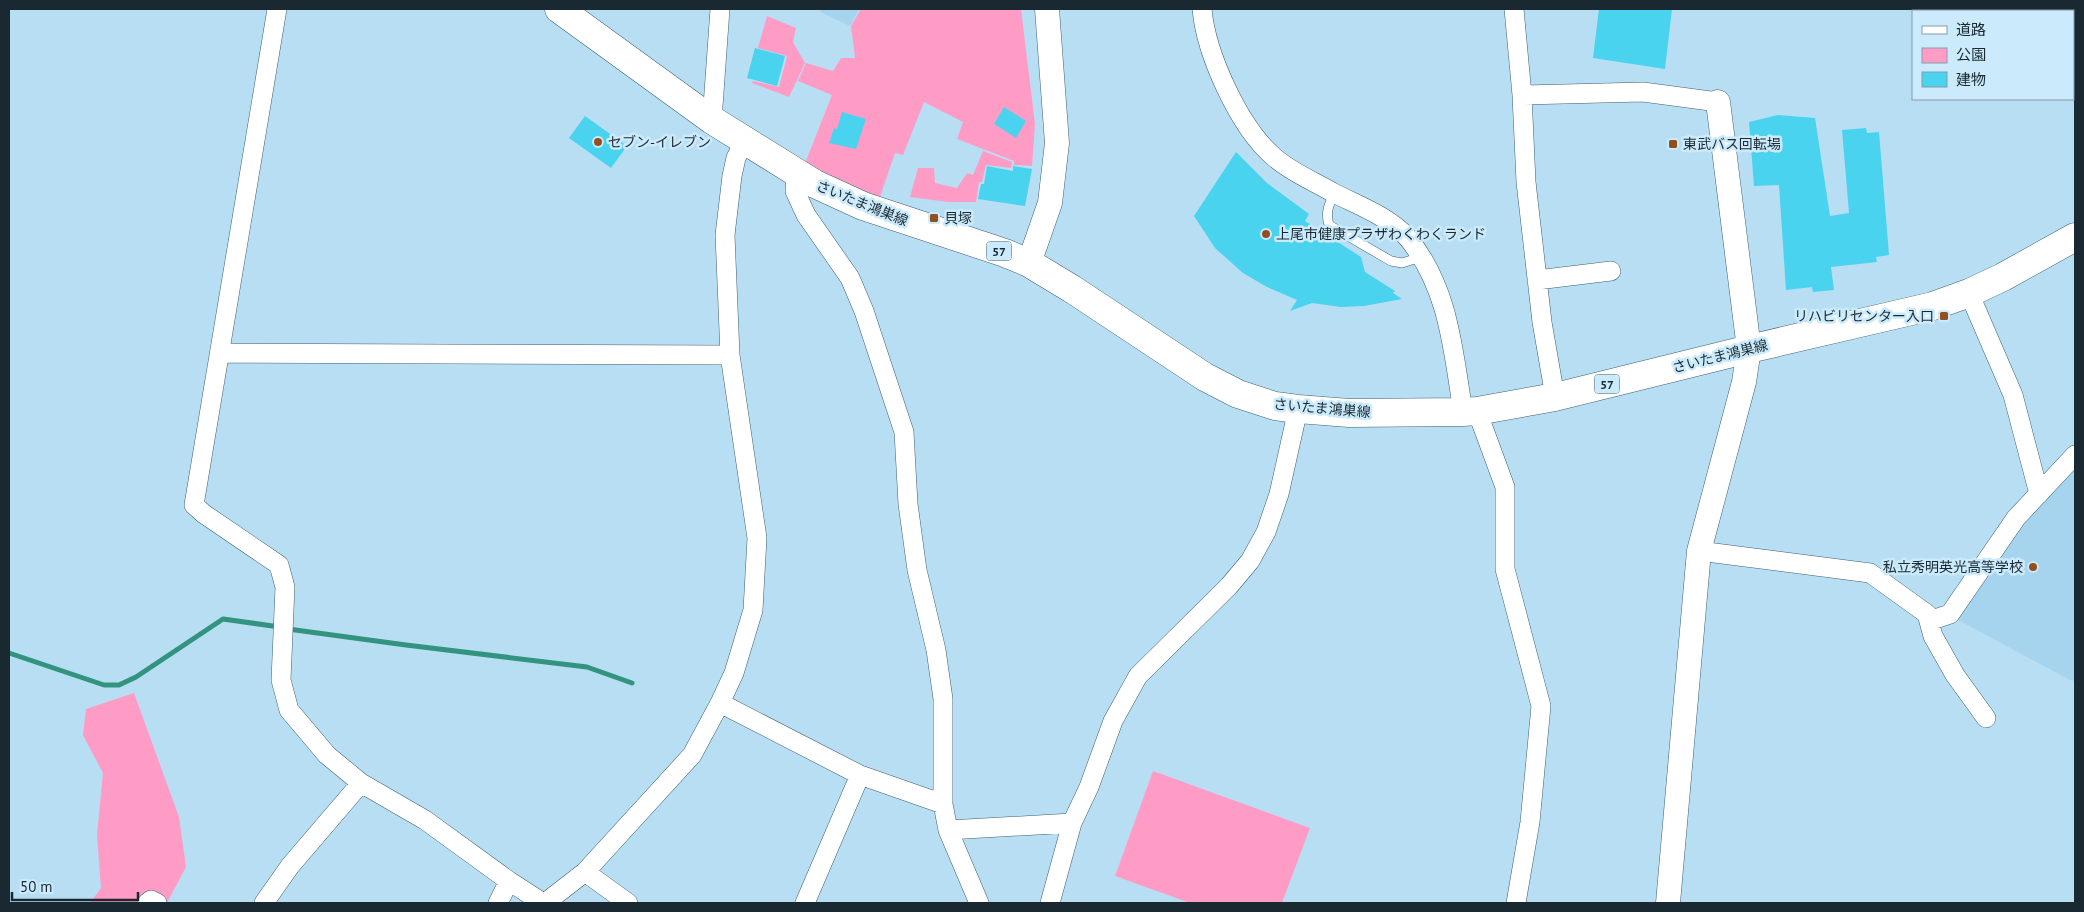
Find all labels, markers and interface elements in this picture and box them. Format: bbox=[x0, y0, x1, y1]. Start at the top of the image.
legend bbox=[1912, 10, 2074, 100]
text: 道路 bbox=[1956, 20, 1986, 39]
text: 公園 bbox=[1956, 45, 1986, 64]
text: 建物 bbox=[1956, 70, 1986, 89]
place label: セブン-イレブン bbox=[608, 133, 711, 151]
place label: 東武バス回転場 bbox=[1683, 135, 1781, 153]
marker: セブン-イレブン bbox=[592, 136, 604, 148]
marker: 東武バス回転場 bbox=[1667, 138, 1679, 150]
street label: さいたま鴻巣線 bbox=[813, 176, 911, 230]
place label: 貝塚 bbox=[944, 209, 972, 227]
marker: 貝塚 bbox=[928, 212, 940, 224]
place label: 上尾市健康プラザわくわくランド bbox=[1276, 225, 1486, 243]
marker: 上尾市健康プラザわくわくランド bbox=[1260, 228, 1272, 240]
road number: 57 bbox=[986, 242, 1012, 260]
place label: リハビリセンター入口 bbox=[1794, 307, 1934, 325]
marker: リハビリセンター入口 bbox=[1938, 310, 1950, 322]
street label: さいたま鴻巣線 bbox=[1670, 335, 1770, 377]
road number: 57 bbox=[1594, 374, 1620, 394]
street label: さいたま鴻巣線 bbox=[1273, 395, 1371, 421]
place label: 私立秀明英光高等学校 bbox=[1883, 558, 2023, 576]
marker: 私立秀明英光高等学校 bbox=[2027, 561, 2039, 573]
scale bar bbox=[12, 870, 139, 902]
text: 50 m bbox=[20, 877, 53, 896]

